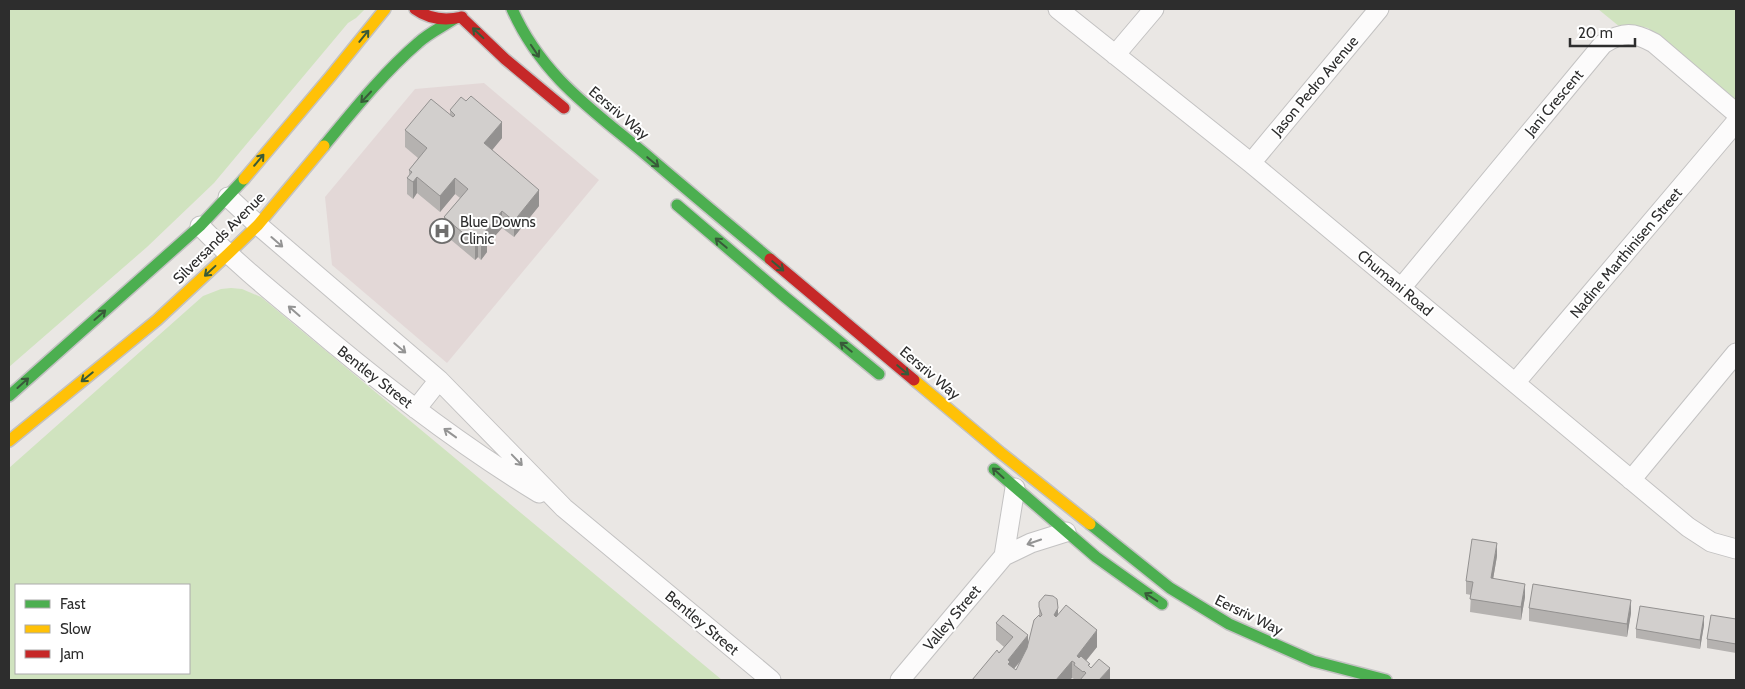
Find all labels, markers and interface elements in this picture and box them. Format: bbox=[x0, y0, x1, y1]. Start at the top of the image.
scale bar bbox=[1570, 15, 1635, 47]
text: 20 m bbox=[1578, 24, 1613, 42]
one-way arrow bbox=[472, 27, 485, 39]
one-way arrow bbox=[359, 30, 370, 43]
street label: Jason Pedro Avenue bbox=[1267, 32, 1362, 141]
one-way arrow bbox=[530, 44, 540, 58]
street label: Jani Crescent bbox=[1520, 66, 1587, 141]
street label: Eersriv Way bbox=[585, 82, 653, 144]
one-way arrow bbox=[359, 91, 372, 103]
one-way arrow bbox=[254, 154, 265, 167]
one-way arrow bbox=[647, 156, 660, 167]
street label: Nadine Marthinisen Street bbox=[1566, 184, 1686, 322]
street label: Silversands Avenue bbox=[169, 188, 269, 288]
place label: Blue Downs Clinic bbox=[460, 213, 536, 248]
hospital icon: Blue Downs Clinic bbox=[429, 218, 455, 244]
one-way arrow bbox=[270, 236, 283, 248]
one-way arrow bbox=[715, 237, 728, 248]
street label: Chumani Road bbox=[1354, 246, 1436, 320]
one-way arrow bbox=[771, 260, 784, 271]
one-way arrow bbox=[203, 265, 216, 277]
one-way arrow bbox=[287, 305, 300, 316]
one-way arrow bbox=[93, 310, 106, 321]
one-way arrow bbox=[840, 341, 853, 352]
street label: Bentley Street bbox=[334, 342, 416, 412]
one-way arrow bbox=[394, 342, 407, 353]
street label: Eersriv Way bbox=[896, 342, 964, 404]
one-way arrow bbox=[896, 364, 909, 375]
one-way arrow bbox=[80, 372, 93, 383]
one-way arrow bbox=[16, 377, 29, 389]
one-way arrow bbox=[443, 428, 457, 438]
one-way arrow bbox=[511, 454, 523, 466]
one-way arrow bbox=[991, 467, 1004, 479]
one-way arrow bbox=[1027, 538, 1042, 547]
street label: Valley Street bbox=[919, 582, 985, 654]
legend bbox=[15, 584, 190, 674]
street label: Bentley Street bbox=[662, 587, 742, 659]
street label: Eersriv Way bbox=[1212, 591, 1286, 639]
one-way arrow bbox=[1145, 592, 1159, 602]
text: Fast bbox=[60, 595, 85, 613]
text: Slow bbox=[60, 620, 91, 638]
text: Jam bbox=[59, 645, 84, 663]

